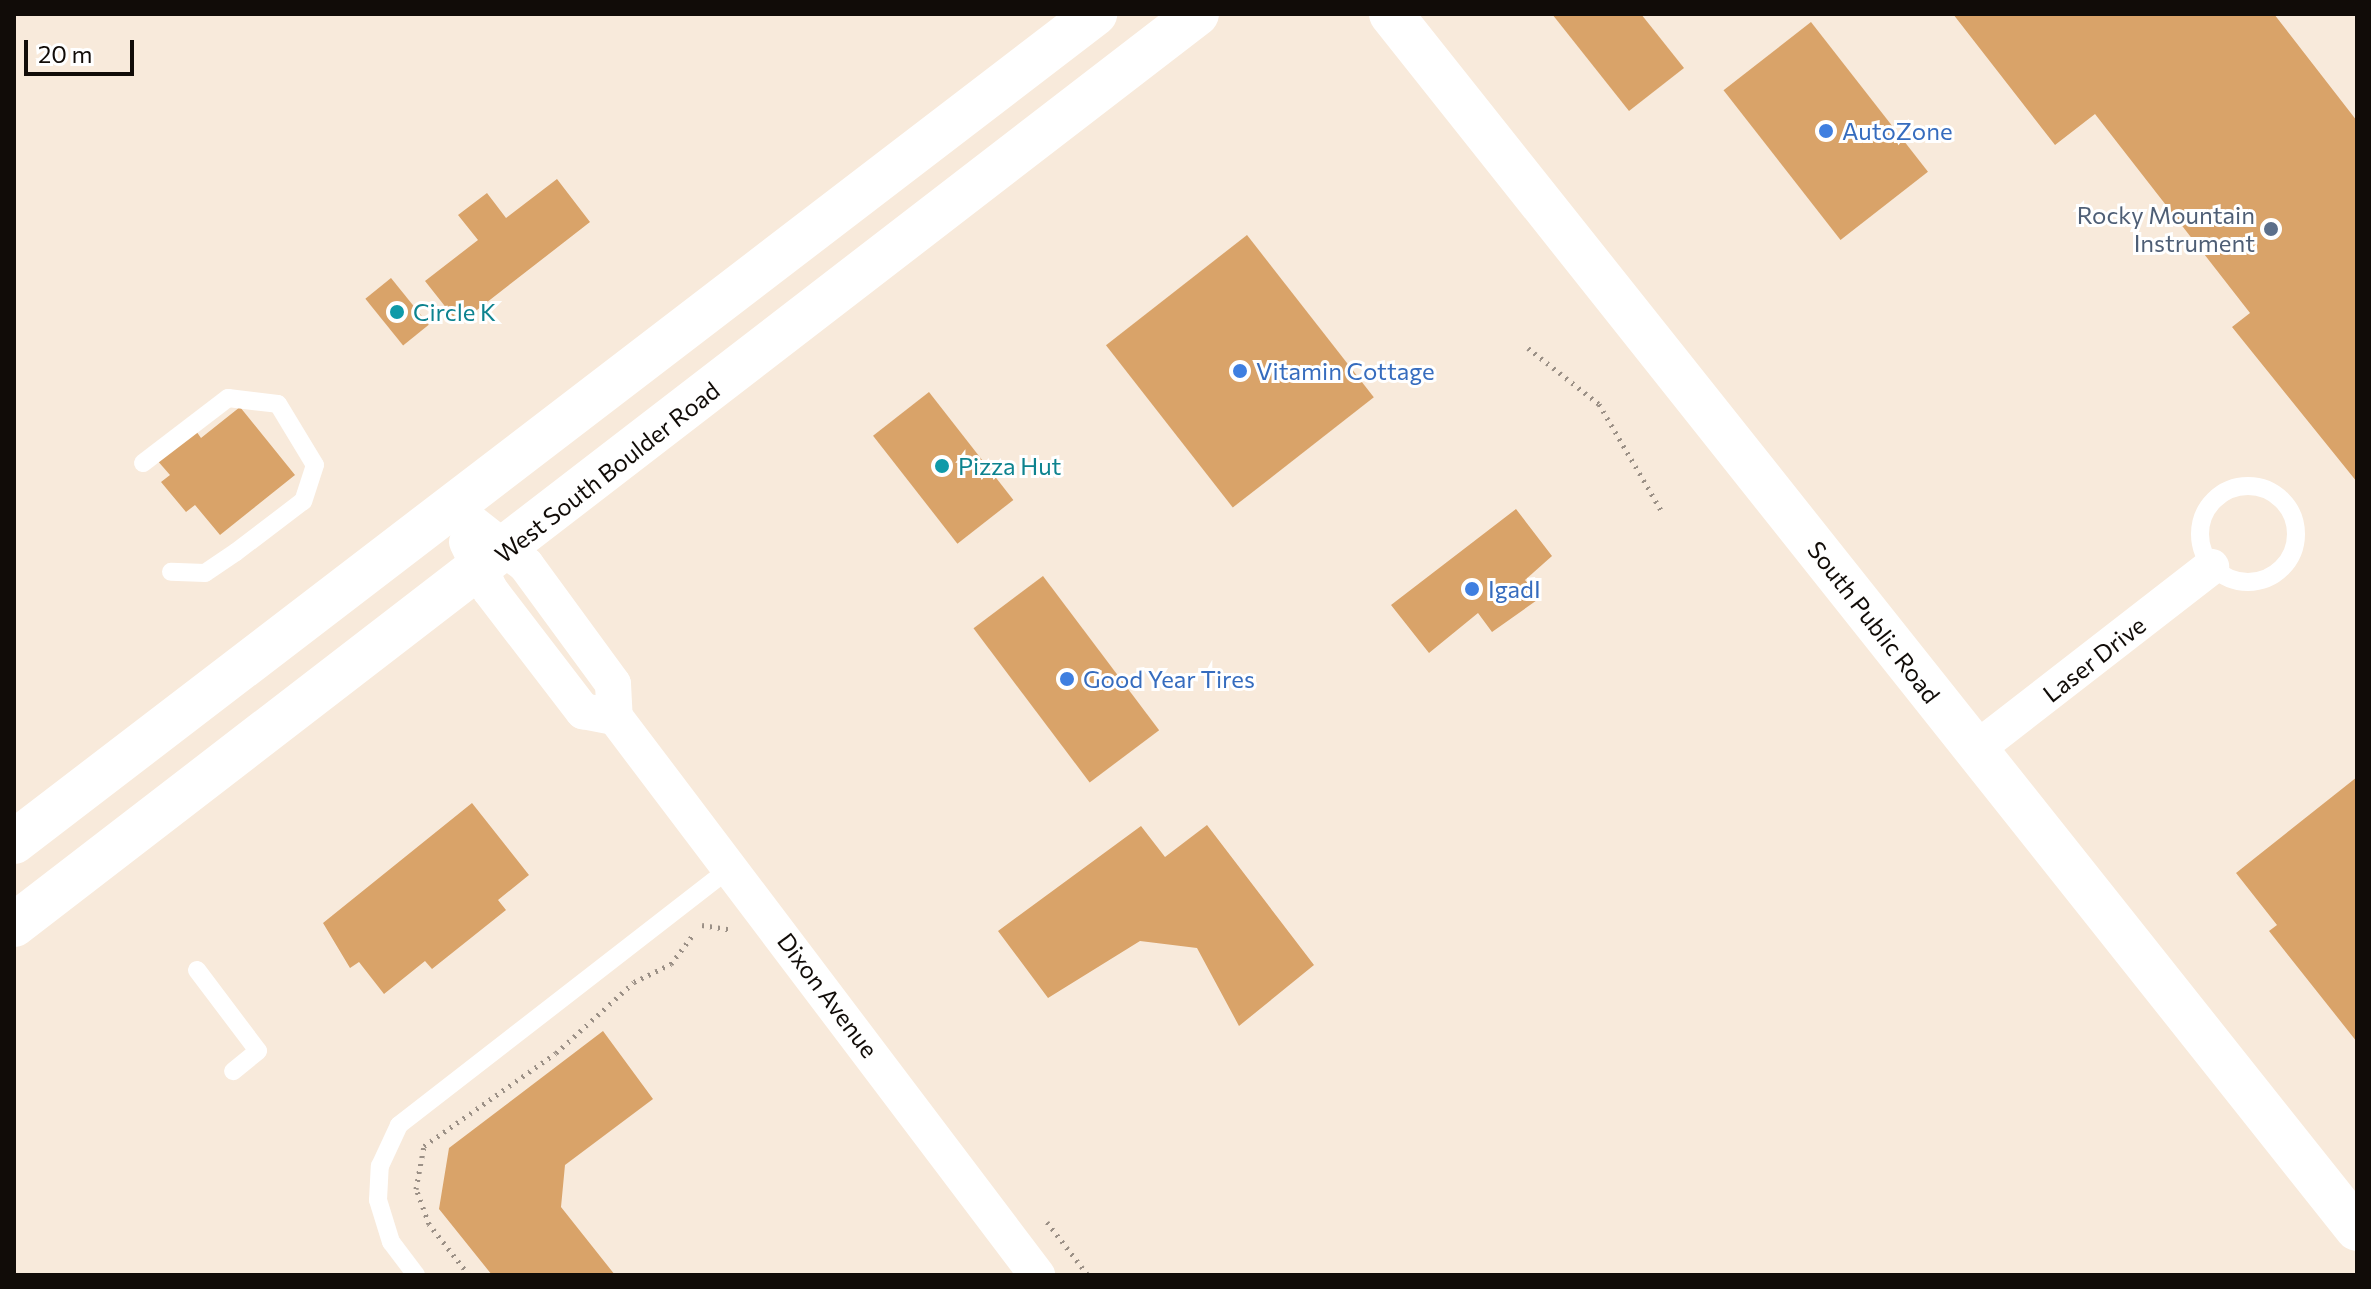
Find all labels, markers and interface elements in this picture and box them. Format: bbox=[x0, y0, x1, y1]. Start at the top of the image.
scale bar bbox=[28, 24, 138, 74]
text: 20 m bbox=[38, 39, 92, 68]
place label: AutoZone bbox=[1842, 117, 1953, 145]
marker: AutoZone bbox=[1817, 122, 1835, 140]
place label: Rocky Mountain Instrument bbox=[2077, 201, 2255, 257]
marker: Rocky Mountain Instrument bbox=[2262, 220, 2280, 238]
place label: Circle K bbox=[413, 298, 496, 326]
marker: Circle K bbox=[388, 303, 406, 321]
place label: Vitamin Cottage bbox=[1256, 357, 1435, 385]
marker: Vitamin Cottage bbox=[1231, 362, 1249, 380]
street label: West South Boulder Road bbox=[489, 375, 725, 569]
place label: Pizza Hut bbox=[958, 452, 1061, 480]
marker: Pizza Hut bbox=[933, 457, 951, 475]
street label: South Public Road bbox=[1802, 535, 1946, 709]
place label: IgadI bbox=[1488, 575, 1541, 603]
marker: IgadI bbox=[1463, 580, 1481, 598]
street label: Laser Drive bbox=[2037, 610, 2151, 708]
place label: Good Year Tires bbox=[1083, 665, 1255, 693]
marker: Good Year Tires bbox=[1058, 670, 1076, 688]
street label: Dixon Avenue bbox=[772, 927, 884, 1063]

